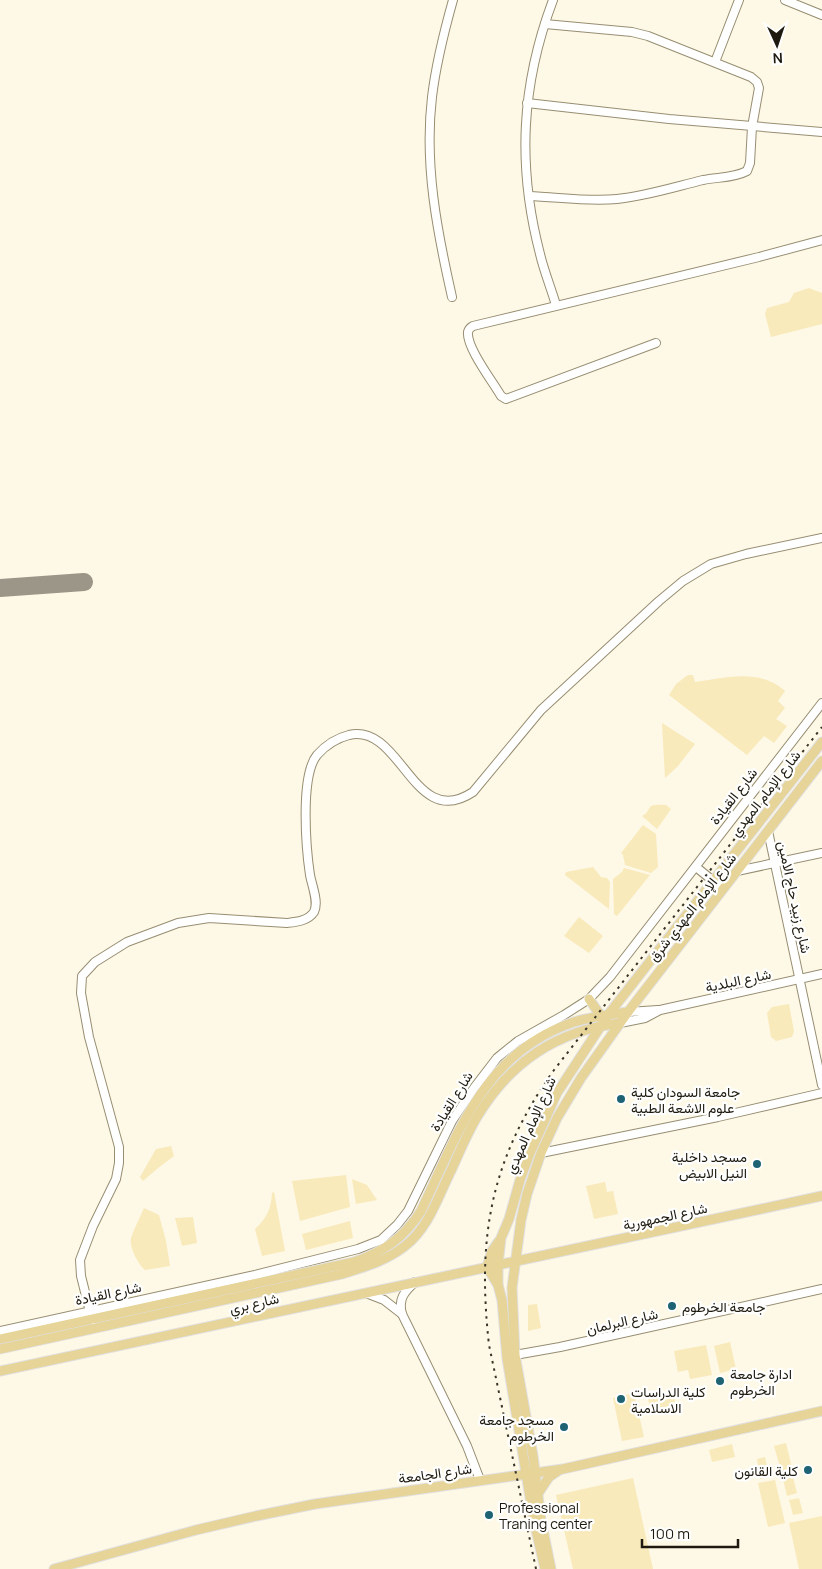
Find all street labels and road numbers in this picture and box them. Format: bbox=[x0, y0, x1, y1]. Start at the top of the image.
street label: شارع الإمام المهدي bbox=[725, 746, 807, 842]
street label: شارع القيادة bbox=[705, 764, 763, 830]
street label: شارع زبيد حاج الامين bbox=[772, 839, 816, 955]
street label: شارع الإمام المهدي شرق bbox=[644, 849, 743, 967]
street label: شارع البلدية bbox=[703, 964, 773, 998]
street label: شارع القيادة bbox=[425, 1067, 479, 1136]
street label: شارع الإمام المهدي bbox=[500, 1074, 563, 1178]
street label: شارع الجمهورية bbox=[621, 1198, 709, 1236]
street label: شارع القيادة bbox=[73, 1277, 143, 1311]
street label: شارع بري bbox=[227, 1288, 281, 1321]
street label: شارع البرلمان bbox=[584, 1304, 660, 1340]
street label: شارع الجامعة bbox=[397, 1458, 473, 1490]

